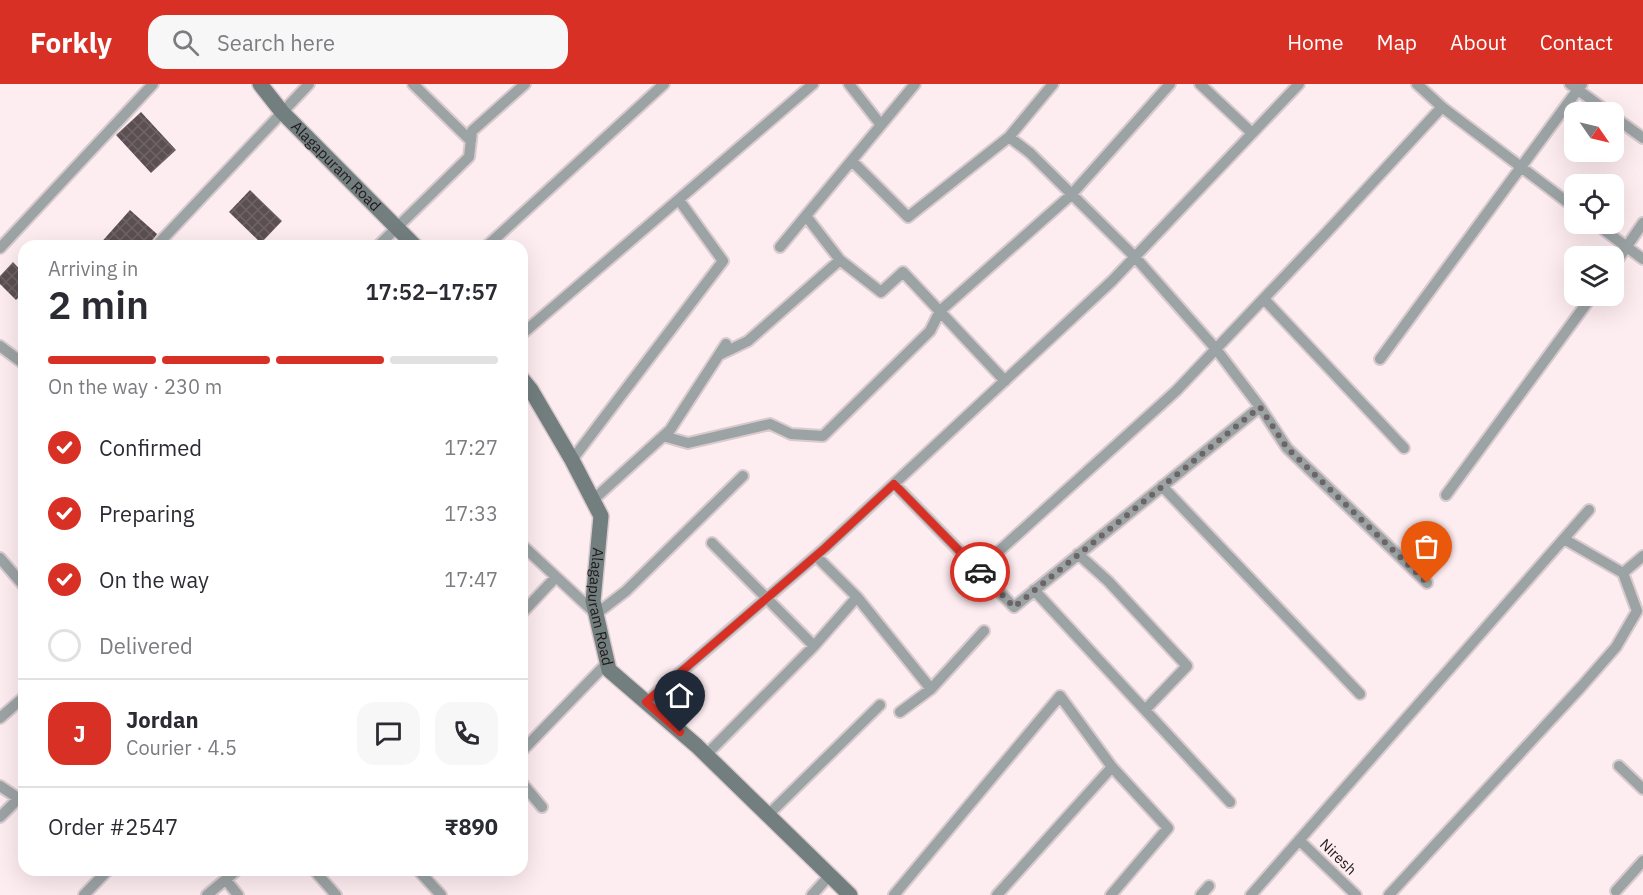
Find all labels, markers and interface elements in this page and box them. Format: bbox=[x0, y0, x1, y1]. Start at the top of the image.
search box bbox=[148, 15, 568, 69]
text: Forkly bbox=[30, 24, 112, 61]
icon: search bbox=[169, 26, 202, 59]
text: Search here bbox=[217, 28, 335, 57]
text: Home bbox=[1287, 28, 1344, 56]
text: Map bbox=[1377, 28, 1417, 56]
text: About bbox=[1450, 28, 1507, 56]
text: Contact bbox=[1540, 28, 1613, 56]
north arrow bbox=[1564, 102, 1624, 162]
map controls bbox=[1564, 102, 1624, 306]
street label: Alagapuram Road bbox=[287, 117, 385, 215]
button: locate bbox=[1564, 174, 1624, 234]
button: layers bbox=[1564, 246, 1624, 306]
text: Arriving in bbox=[48, 255, 138, 282]
text: 17:52–17:57 bbox=[365, 277, 498, 306]
text: 2 min bbox=[48, 279, 149, 330]
text: On the way · 230 m bbox=[48, 373, 222, 400]
icon: check bbox=[48, 431, 81, 464]
text: Confirmed bbox=[99, 433, 202, 462]
text: 17:27 bbox=[444, 434, 498, 461]
icon: check bbox=[48, 497, 81, 530]
text: Preparing bbox=[99, 499, 194, 528]
text: 17:33 bbox=[444, 500, 498, 527]
pin bbox=[1401, 521, 1452, 583]
icon: bag bbox=[1410, 530, 1443, 563]
courier bbox=[950, 542, 1010, 602]
street label: Alagapuram Road bbox=[584, 547, 618, 667]
icon: car bbox=[964, 556, 997, 589]
icon: check bbox=[48, 563, 81, 596]
text: On the way bbox=[99, 565, 209, 594]
text: 17:47 bbox=[444, 566, 498, 593]
text: Delivered bbox=[99, 631, 193, 660]
pin bbox=[654, 670, 705, 732]
icon: home bbox=[663, 679, 696, 712]
button: chat bbox=[357, 702, 420, 765]
button: phone bbox=[435, 702, 498, 765]
text: Jordan bbox=[126, 705, 199, 734]
text: J bbox=[73, 719, 86, 748]
text: Courier · 4.5 bbox=[126, 734, 237, 761]
text: Order #2547 bbox=[48, 812, 178, 841]
text: ₹890 bbox=[445, 812, 498, 841]
street label: Niresh bbox=[1316, 835, 1361, 879]

